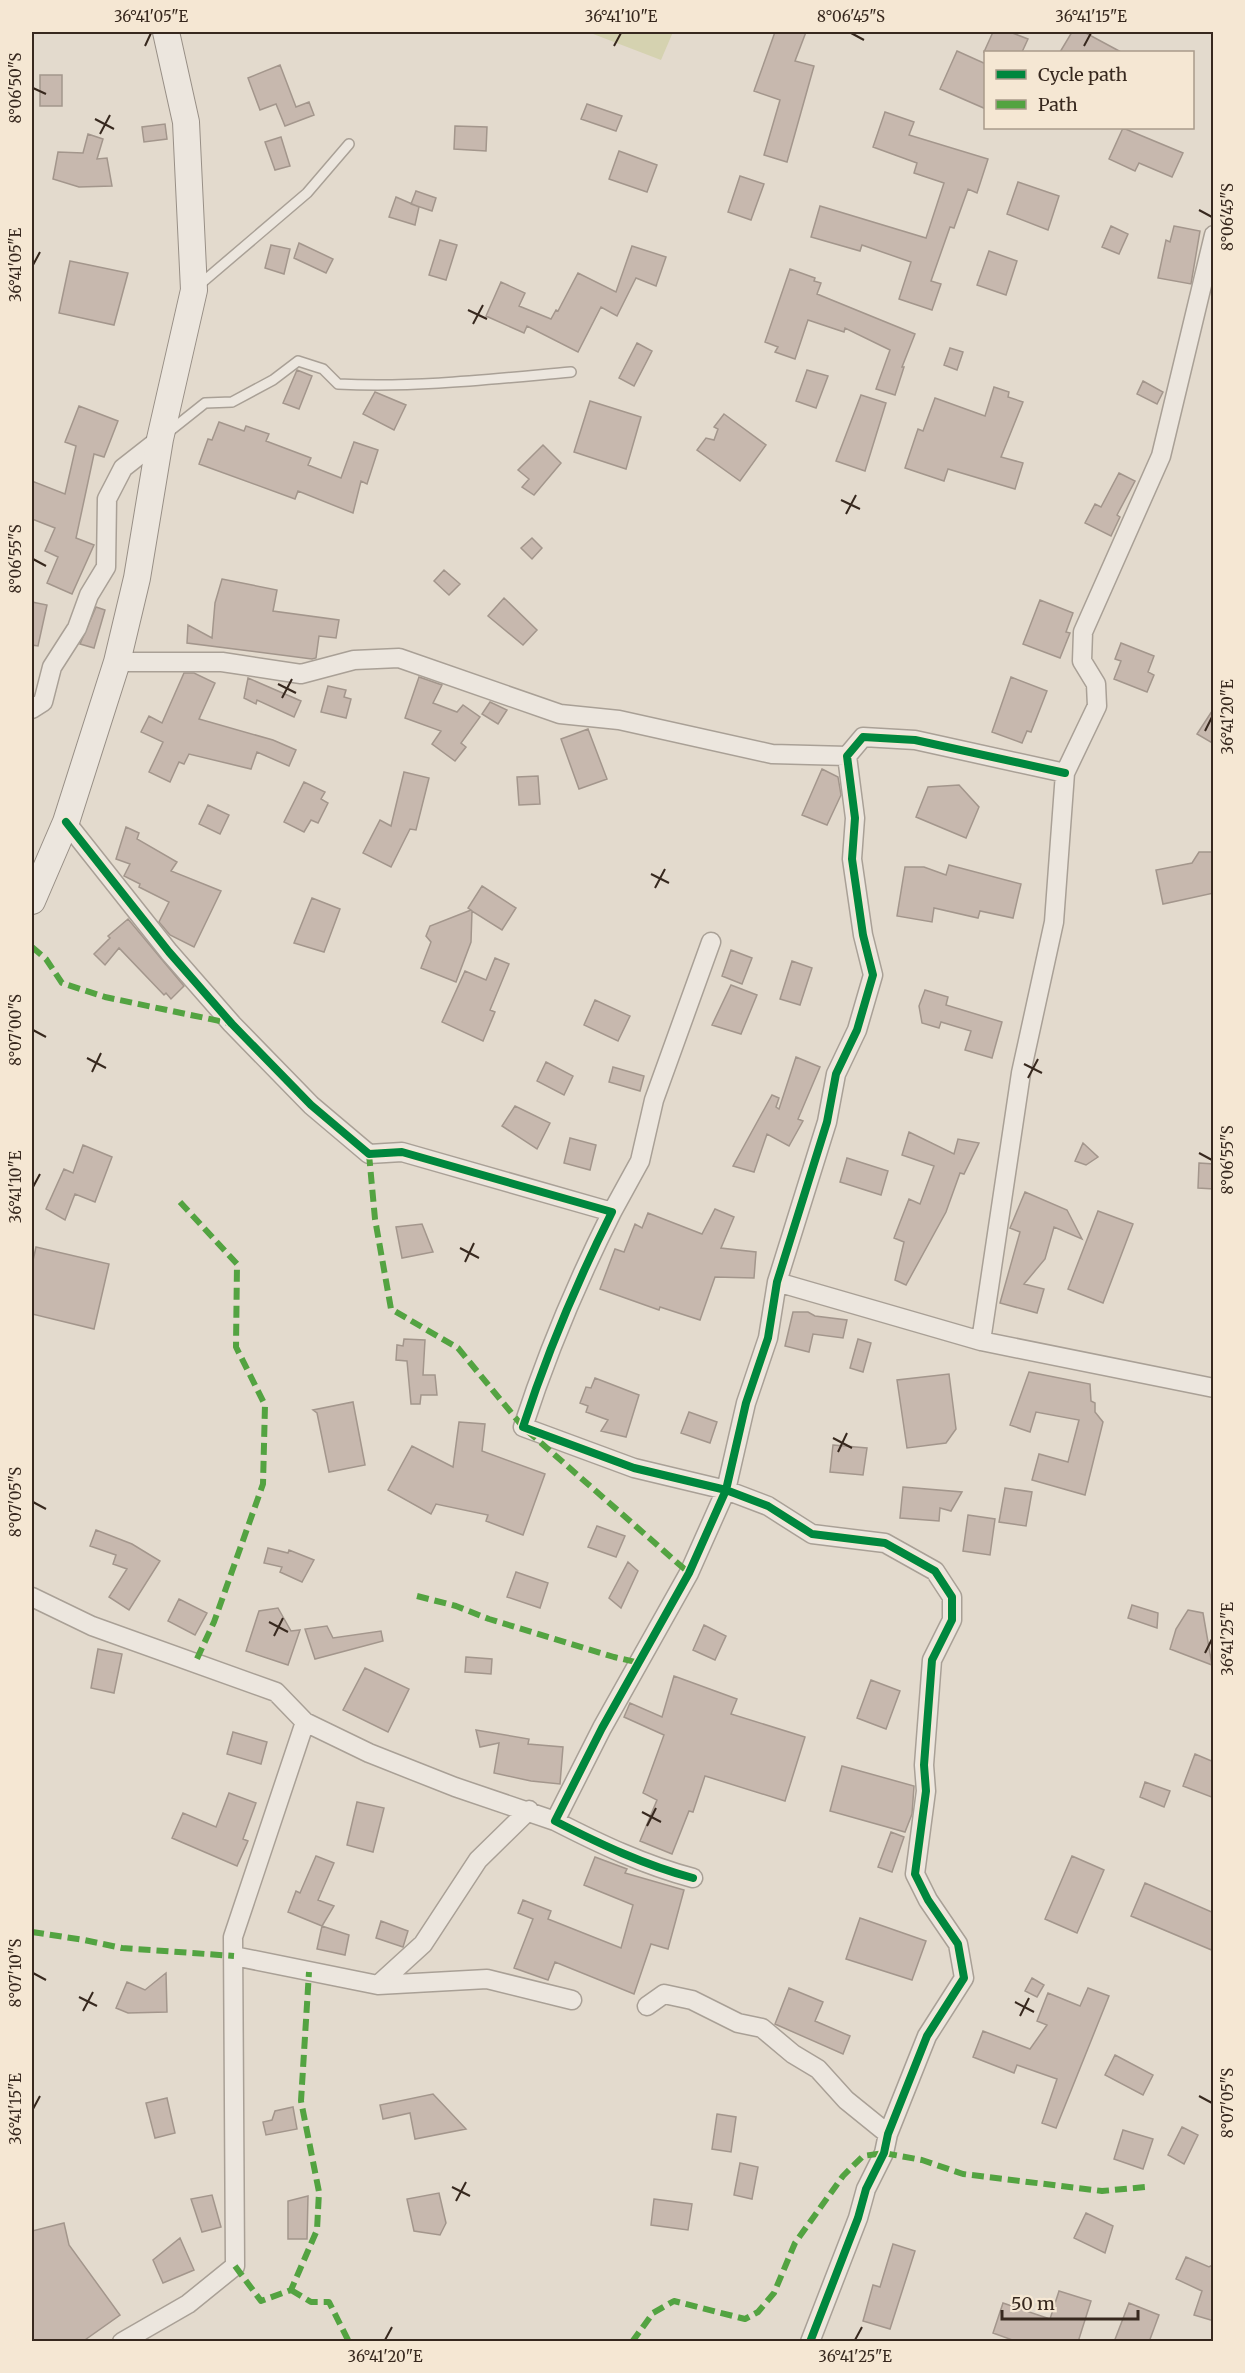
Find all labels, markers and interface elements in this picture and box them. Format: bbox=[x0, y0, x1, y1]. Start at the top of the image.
text: 36°41'05"E bbox=[114, 7, 189, 26]
text: 36°41'10"E bbox=[585, 7, 658, 26]
text: 8°06'45"S bbox=[817, 7, 885, 26]
text: 36°41'15"E bbox=[1055, 7, 1127, 26]
legend bbox=[984, 51, 1194, 129]
text: 8°06'50"S bbox=[6, 52, 25, 123]
text: Cycle path bbox=[1038, 63, 1128, 86]
text: Path bbox=[1038, 93, 1078, 116]
text: 8°06'45"S bbox=[1218, 183, 1237, 251]
text: 36°41'05"E bbox=[6, 227, 25, 302]
text: 8°06'55"S bbox=[6, 524, 25, 594]
text: 36°41'20"E bbox=[1218, 679, 1237, 755]
text: 8°07'00"S bbox=[6, 994, 25, 1066]
text: 8°06'55"S bbox=[1218, 1125, 1237, 1195]
text: 36°41'10"E bbox=[6, 1150, 25, 1223]
text: 8°07'05"S bbox=[6, 1467, 25, 1537]
text: 36°41'25"E bbox=[1218, 1602, 1237, 1676]
text: 8°07'10"S bbox=[6, 1939, 25, 2007]
text: 8°07'05"S bbox=[1218, 2068, 1237, 2138]
text: 36°41'15"E bbox=[6, 2073, 25, 2145]
scale bar bbox=[1002, 2283, 1138, 2321]
text: 50 m bbox=[1011, 2292, 1055, 2315]
text: 36°41'20"E bbox=[348, 2347, 423, 2366]
text: 36°41'25"E bbox=[818, 2347, 892, 2366]

